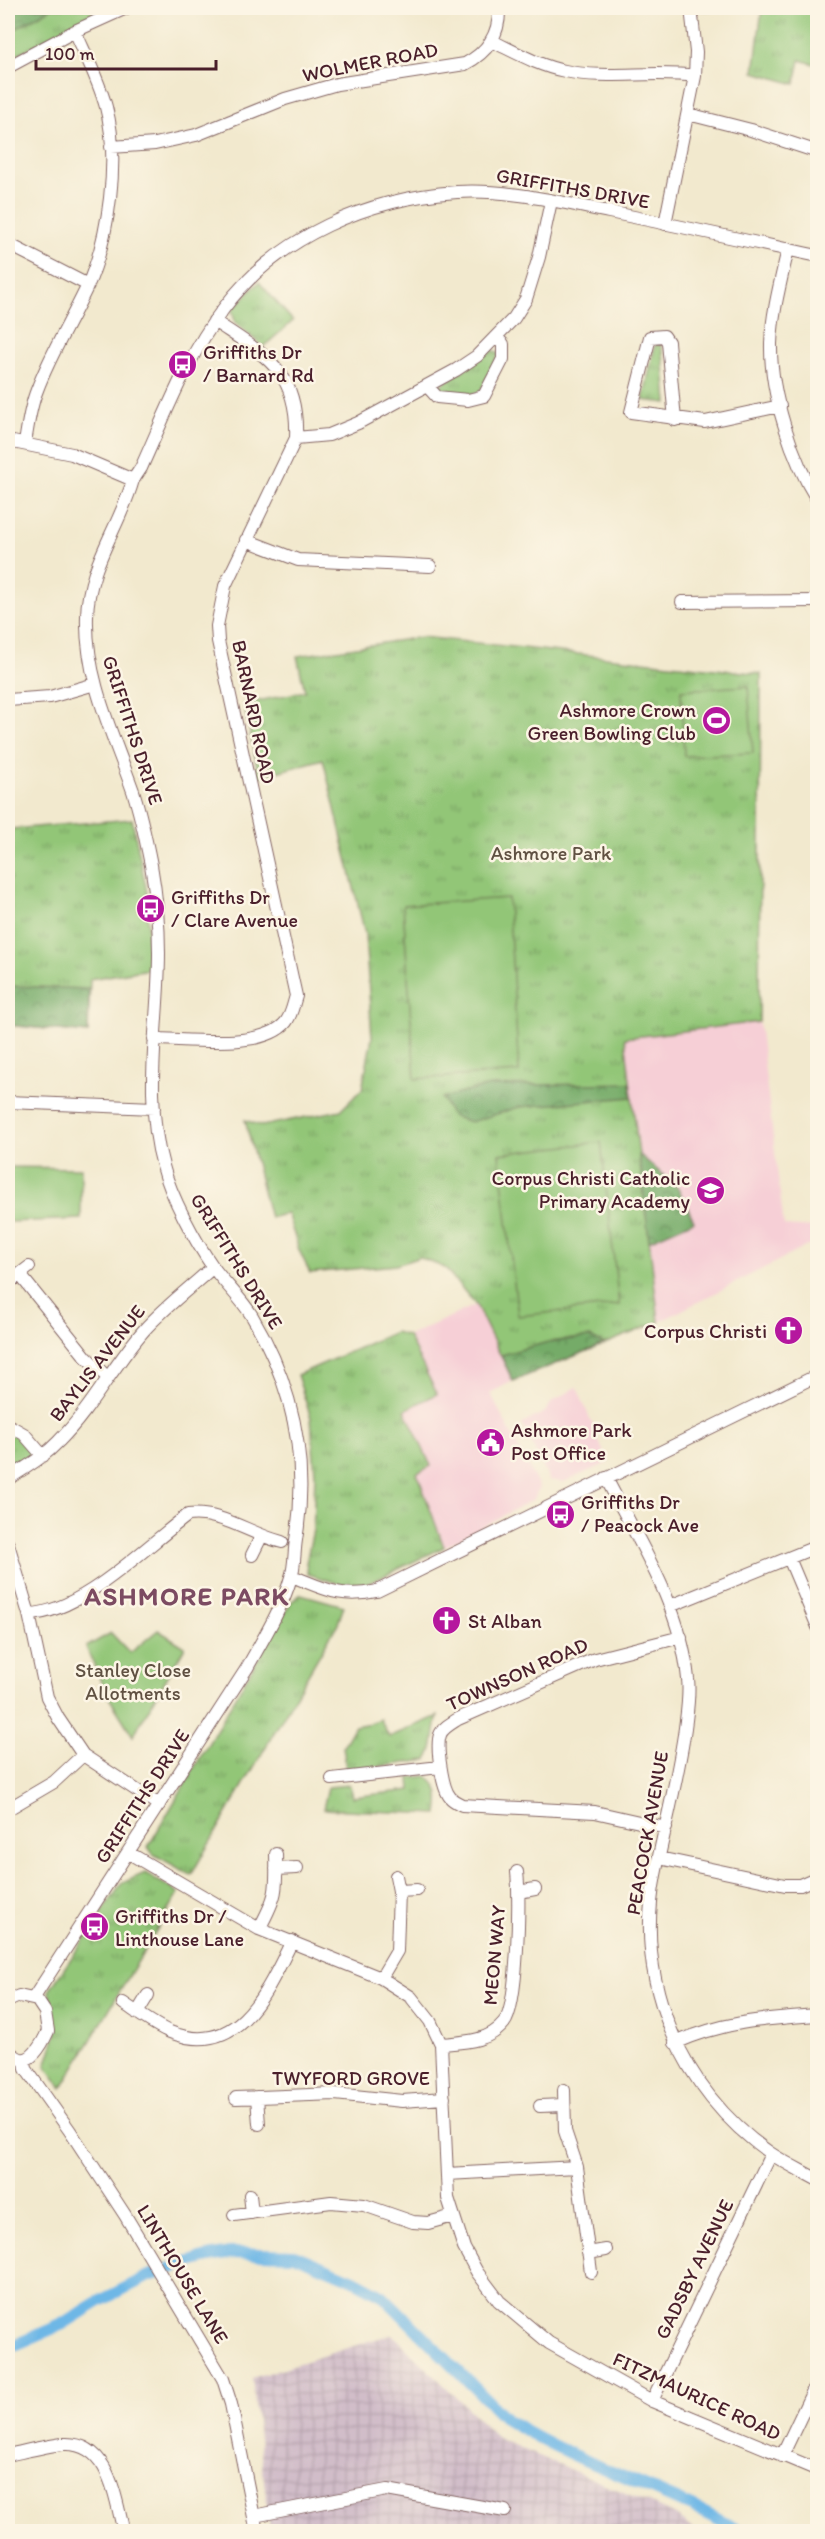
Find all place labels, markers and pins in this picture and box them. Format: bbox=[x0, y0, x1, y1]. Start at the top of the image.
place label: Griffiths Dr / Barnard Rd bbox=[203, 340, 314, 387]
bus stop icon: Griffiths Dr / Barnard Rd bbox=[166, 348, 198, 380]
place label: Ashmore Crown Green Bowling Club bbox=[528, 698, 696, 745]
sports icon: Ashmore Crown Green Bowling Club bbox=[701, 705, 733, 737]
place label: Griffiths Dr / Clare Avenue bbox=[171, 885, 298, 932]
bus stop icon: Griffiths Dr / Clare Avenue bbox=[134, 892, 166, 924]
place label: Corpus Christi Catholic Primary Academy bbox=[491, 1166, 691, 1213]
school or university icon: Corpus Christi Catholic Primary Academy bbox=[695, 1174, 727, 1206]
church icon: Corpus Christi bbox=[772, 1315, 804, 1347]
place label: Corpus Christi bbox=[644, 1319, 767, 1343]
place label: Ashmore Park Post Office bbox=[511, 1418, 632, 1465]
public building icon: Ashmore Park Post Office bbox=[474, 1426, 506, 1458]
place label: Griffiths Dr / Peacock Ave bbox=[581, 1490, 699, 1537]
bus stop icon: Griffiths Dr / Peacock Ave bbox=[544, 1498, 576, 1530]
church icon: St Alban bbox=[431, 1605, 463, 1637]
place label: St Alban bbox=[468, 1609, 542, 1633]
place label: Griffiths Dr / Linthouse Lane bbox=[115, 1904, 244, 1951]
bus stop icon: Griffiths Dr / Linthouse Lane bbox=[78, 1911, 110, 1943]

